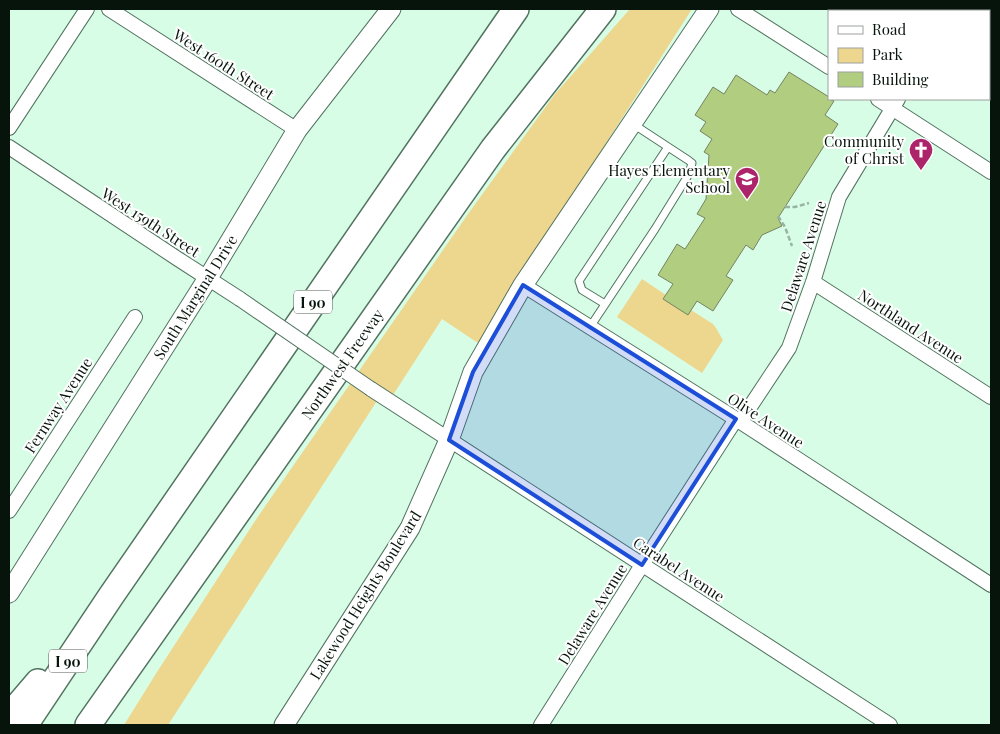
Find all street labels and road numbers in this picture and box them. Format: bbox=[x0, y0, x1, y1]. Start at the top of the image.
street label: West 160th Street bbox=[169, 23, 279, 104]
street label: West 159th Street bbox=[97, 182, 204, 262]
street label: Delaware Avenue bbox=[776, 198, 830, 314]
street label: South Marginal Drive bbox=[148, 231, 242, 363]
street label: Northland Avenue bbox=[855, 285, 967, 367]
road number: I 90 bbox=[294, 290, 332, 314]
street label: Northwest Freeway bbox=[296, 305, 388, 423]
street label: Fernway Avenue bbox=[20, 353, 96, 457]
street label: Olive Avenue bbox=[724, 388, 808, 452]
street label: Lakewood Heights Boulevard bbox=[305, 507, 425, 683]
street label: Carabel Avenue bbox=[630, 532, 728, 606]
street label: Delaware Avenue bbox=[553, 560, 631, 668]
road number: I 90 bbox=[49, 649, 87, 672]

